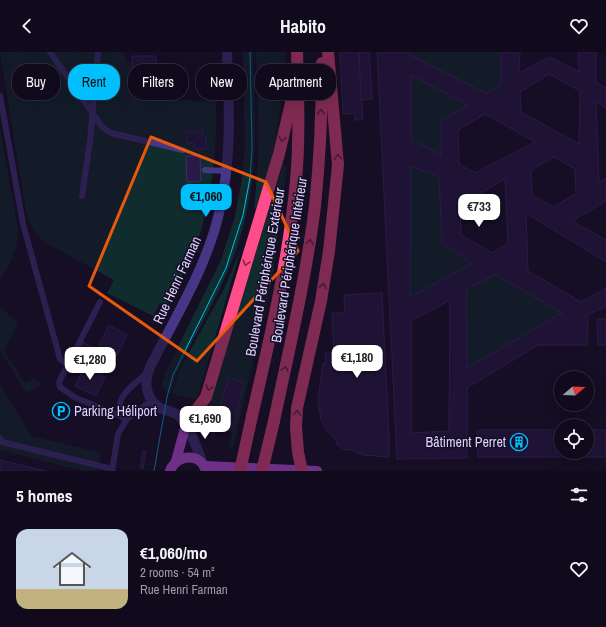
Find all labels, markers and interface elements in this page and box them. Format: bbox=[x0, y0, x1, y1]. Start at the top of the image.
text: Habito bbox=[280, 14, 326, 39]
icon: back bbox=[16, 15, 38, 37]
icon: heart bbox=[568, 15, 590, 37]
chip: Buy bbox=[12, 64, 60, 100]
chip: Rent bbox=[68, 64, 120, 100]
chip: Filters bbox=[128, 64, 188, 100]
chip: New bbox=[196, 64, 247, 100]
chip: Apartment bbox=[255, 64, 336, 100]
one-way arrow bbox=[317, 109, 326, 115]
one-way arrow bbox=[279, 135, 287, 142]
one-way arrow bbox=[334, 154, 342, 160]
street label: Boulevard Périphérique Intérieur bbox=[267, 176, 311, 344]
pin: €1,060 bbox=[173, 184, 239, 218]
street label: Boulevard Périphérique Extérieur bbox=[241, 186, 289, 358]
text: €1,060 bbox=[190, 188, 222, 205]
pin: €733 bbox=[455, 194, 503, 228]
text: €733 bbox=[467, 198, 491, 215]
street label: Rue Henri Farman bbox=[149, 233, 205, 327]
one-way arrow bbox=[305, 239, 314, 245]
one-way arrow bbox=[242, 260, 251, 267]
one-way arrow bbox=[318, 283, 327, 289]
pin: €1,180 bbox=[324, 345, 390, 379]
pin: €1,280 bbox=[57, 347, 123, 381]
text: €1,180 bbox=[341, 349, 373, 366]
text: €1,280 bbox=[74, 351, 106, 368]
one-way arrow bbox=[281, 366, 289, 372]
north arrow bbox=[554, 371, 594, 411]
map controls bbox=[554, 371, 594, 459]
one-way arrow bbox=[205, 384, 214, 391]
parking icon: Parking Héliport bbox=[51, 401, 71, 421]
place label: Parking Héliport bbox=[74, 402, 157, 420]
pin: €1,690 bbox=[172, 406, 238, 440]
text: €1,690 bbox=[189, 410, 221, 427]
one-way arrow bbox=[292, 410, 301, 416]
button: locate bbox=[554, 419, 594, 459]
building icon: Bâtiment Perret bbox=[509, 432, 529, 452]
place label: Bâtiment Perret bbox=[426, 433, 506, 451]
text: 5 homes bbox=[16, 484, 73, 507]
icon: filters bbox=[568, 484, 590, 506]
text: €1,060/mo bbox=[140, 541, 207, 564]
icon: home bbox=[48, 545, 96, 593]
icon: heart bbox=[568, 558, 590, 580]
text: 2 rooms · 54 m² bbox=[140, 564, 215, 581]
text: Rue Henri Farman bbox=[140, 581, 228, 598]

